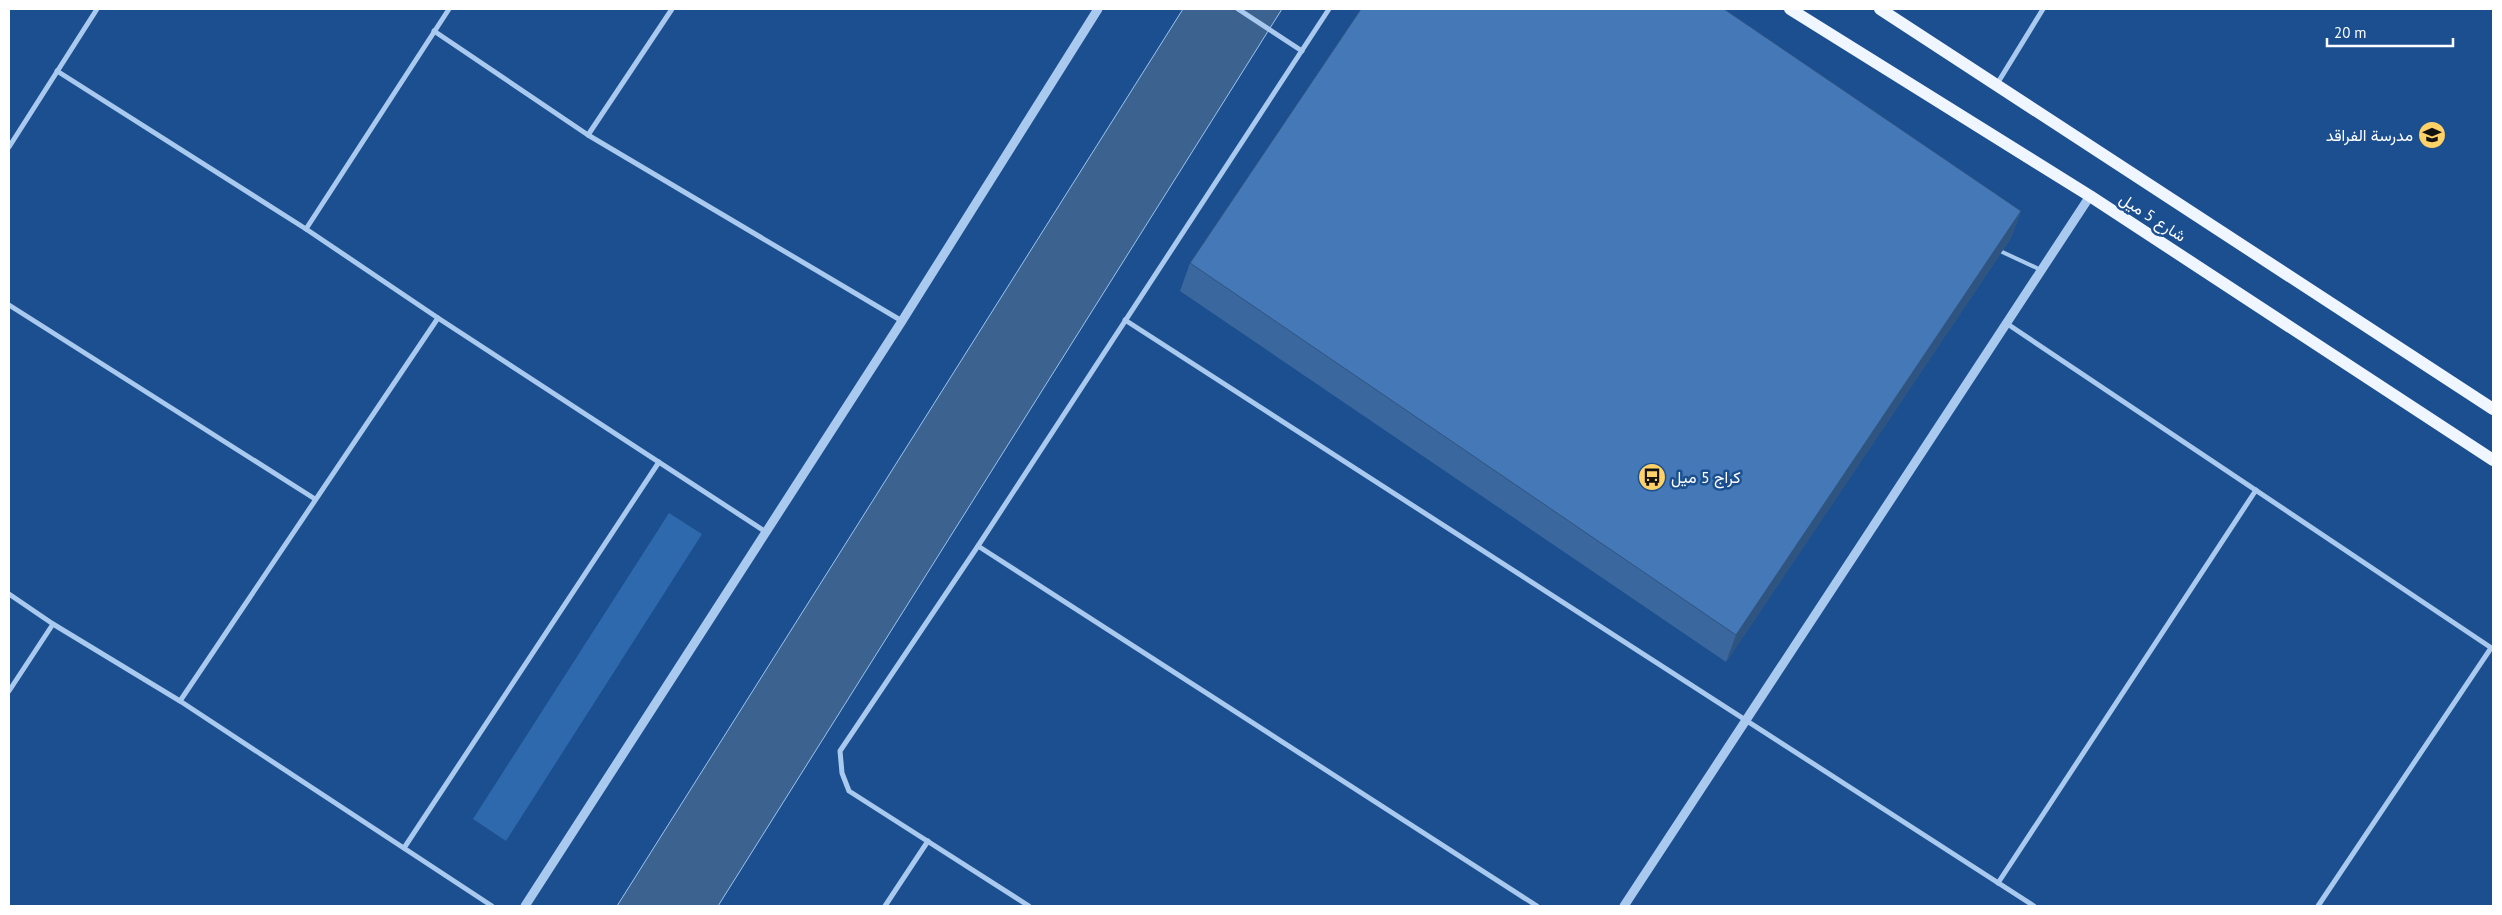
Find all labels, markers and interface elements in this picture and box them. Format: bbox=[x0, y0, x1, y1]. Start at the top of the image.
scale bar bbox=[2327, 15, 2453, 47]
text: 20 m bbox=[2334, 23, 2367, 42]
school or university icon: مدرسة الفراقد bbox=[2417, 120, 2447, 150]
place label: مدرسة الفراقد bbox=[2326, 125, 2413, 146]
street label: شارع 5 ميل bbox=[2115, 188, 2190, 248]
bus stop icon: كراج 5 ميل bbox=[1637, 462, 1667, 492]
place label: كراج 5 ميل bbox=[1671, 467, 1740, 489]

